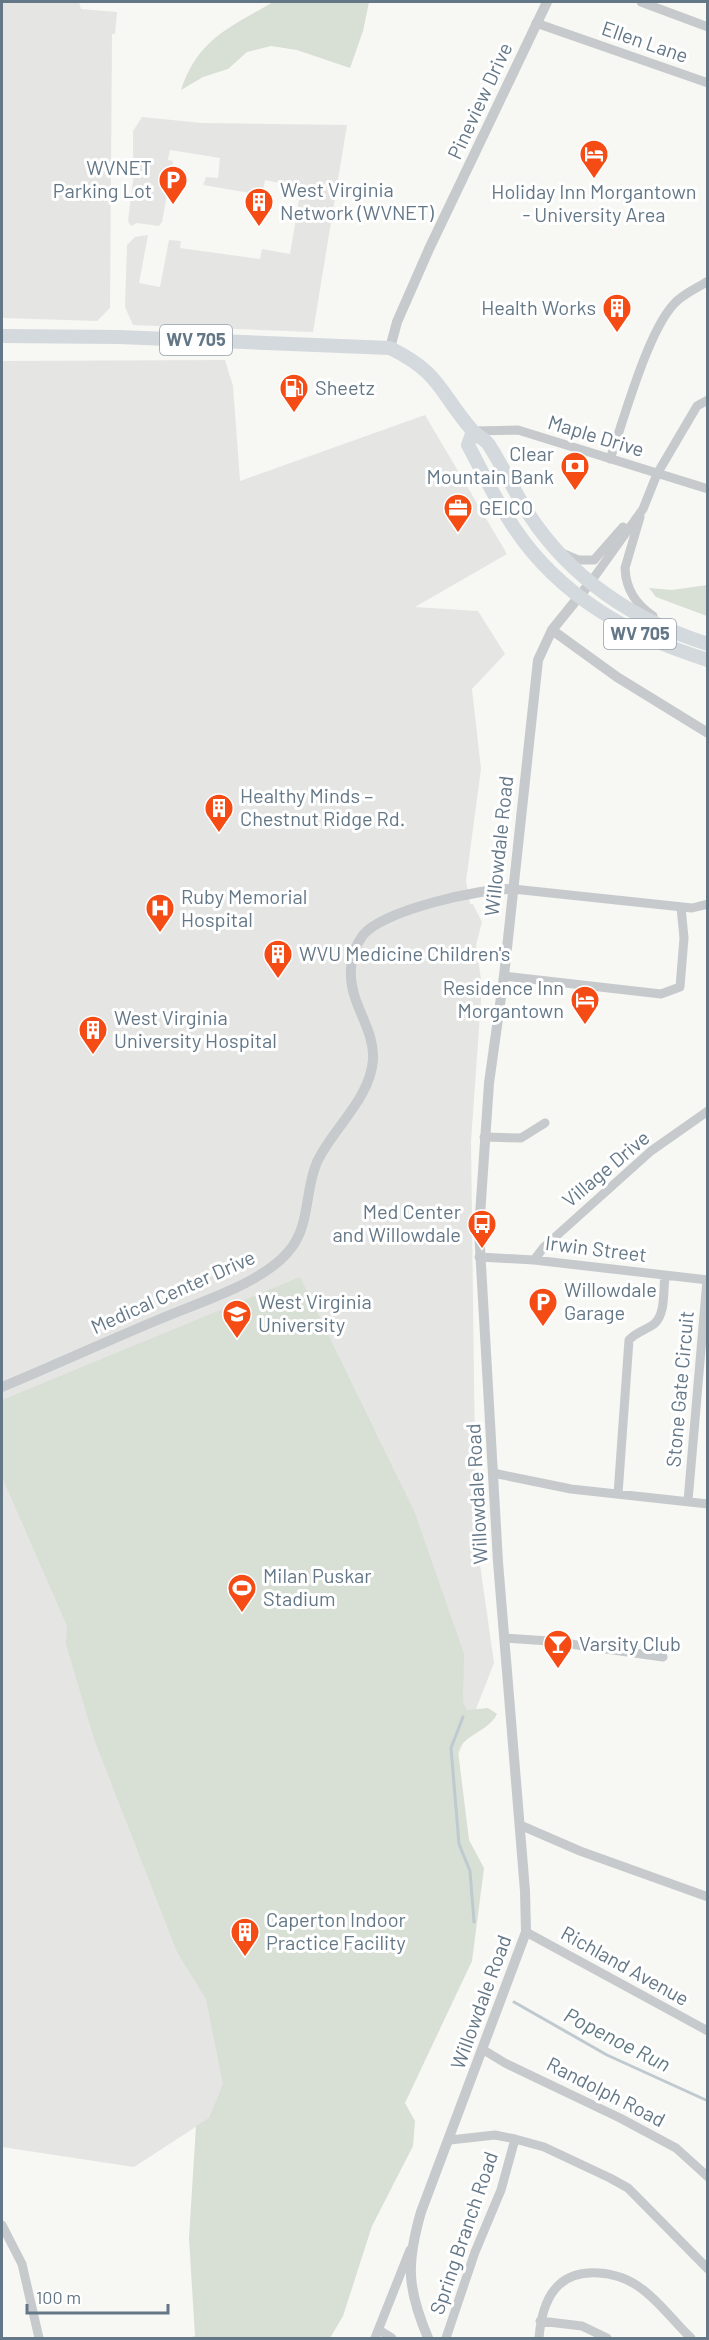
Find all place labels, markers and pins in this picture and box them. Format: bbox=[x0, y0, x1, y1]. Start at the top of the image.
hotel icon: Holiday Inn Morgantown - University Area bbox=[578, 138, 610, 180]
place label: WVNET Parking Lot bbox=[53, 155, 152, 202]
parking icon: WVNET Parking Lot bbox=[157, 164, 189, 206]
place label: West Virginia Network (WVNET) bbox=[280, 177, 435, 224]
place label: Holiday Inn Morgantown - University Area bbox=[491, 179, 697, 226]
building icon: West Virginia Network (WVNET) bbox=[243, 186, 275, 228]
building icon: Health Works bbox=[601, 292, 633, 334]
place label: Health Works bbox=[481, 295, 596, 319]
fuel station icon: Sheetz bbox=[278, 372, 310, 414]
place label: Sheetz bbox=[315, 375, 375, 399]
place label: Clear Mountain Bank bbox=[427, 441, 554, 488]
bank icon: Clear Mountain Bank bbox=[559, 450, 591, 492]
office icon: GEICO bbox=[442, 492, 474, 534]
place label: GEICO bbox=[479, 495, 533, 519]
place label: Healthy Minds – Chestnut Ridge Rd. bbox=[240, 783, 405, 830]
building icon: Healthy Minds – Chestnut Ridge Rd. bbox=[203, 792, 235, 834]
place label: Ruby Memorial Hospital bbox=[181, 884, 307, 931]
hospital icon: Ruby Memorial Hospital bbox=[144, 892, 176, 934]
building icon: WVU Medicine Children's bbox=[262, 938, 294, 980]
place label: WVU Medicine Children's bbox=[299, 941, 510, 965]
place label: Residence Inn Morgantown bbox=[443, 975, 564, 1022]
hotel icon: Residence Inn Morgantown bbox=[569, 984, 601, 1026]
place label: West Virginia University Hospital bbox=[114, 1005, 277, 1052]
building icon: West Virginia University Hospital bbox=[77, 1014, 109, 1056]
place label: Med Center and Willowdale bbox=[332, 1199, 461, 1246]
bus stop icon: Med Center and Willowdale bbox=[466, 1208, 498, 1250]
place label: Willowdale Garage bbox=[564, 1277, 657, 1324]
parking icon: Willowdale Garage bbox=[527, 1286, 559, 1328]
place label: West Virginia University bbox=[258, 1289, 372, 1336]
school or university icon: West Virginia University bbox=[221, 1298, 253, 1340]
place label: Milan Puskar Stadium bbox=[263, 1563, 372, 1610]
sports icon: Milan Puskar Stadium bbox=[226, 1572, 258, 1614]
bar icon: Varsity Club bbox=[542, 1628, 574, 1670]
place label: Varsity Club bbox=[579, 1631, 681, 1655]
place label: Caperton Indoor Practice Facility bbox=[266, 1907, 406, 1954]
building icon: Caperton Indoor Practice Facility bbox=[229, 1916, 261, 1958]

